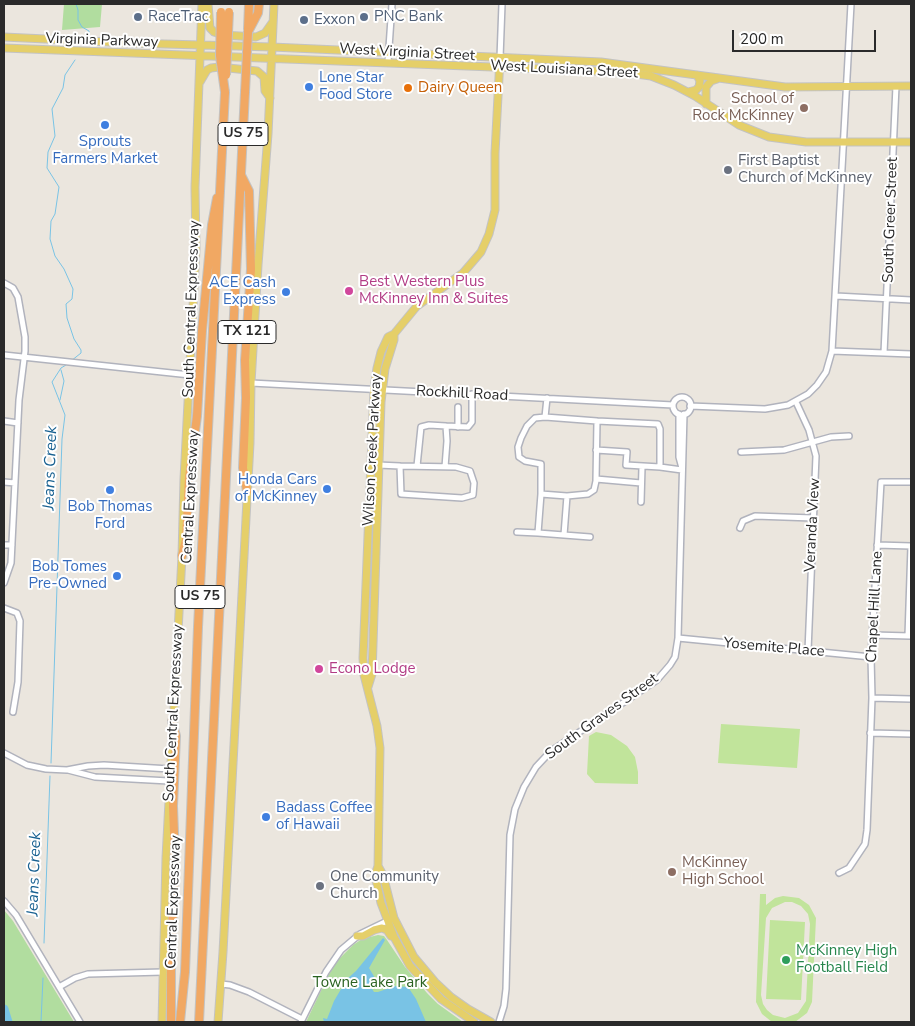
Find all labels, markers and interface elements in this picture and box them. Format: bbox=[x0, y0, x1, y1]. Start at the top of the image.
place label: RaceTrac bbox=[148, 8, 209, 26]
place label: PNC Bank bbox=[374, 8, 443, 26]
marker: RaceTrac bbox=[132, 11, 144, 23]
place label: Exxon bbox=[314, 11, 355, 29]
marker: PNC Bank bbox=[358, 11, 370, 23]
marker: Exxon bbox=[298, 14, 310, 26]
scale bar bbox=[735, 20, 879, 52]
text: 200 m bbox=[740, 29, 784, 49]
street label: Virginia Parkway bbox=[45, 30, 159, 52]
street label: West Virginia Street bbox=[339, 40, 475, 66]
street label: West Louisiana Street bbox=[490, 57, 638, 83]
place label: Lone Star Food Store bbox=[319, 69, 392, 104]
place label: Dairy Queen bbox=[418, 79, 502, 97]
marker: Lone Star Food Store bbox=[303, 81, 315, 93]
marker: Dairy Queen bbox=[402, 82, 414, 94]
place label: School of Rock McKinney bbox=[692, 90, 794, 125]
marker: School of Rock McKinney bbox=[798, 102, 810, 114]
marker: Sprouts Farmers Market bbox=[99, 119, 111, 131]
road number: US 75 bbox=[218, 122, 268, 146]
place label: Sprouts Farmers Market bbox=[52, 133, 158, 168]
place label: First Baptist Church of McKinney bbox=[738, 152, 872, 187]
street label: South Greer Street bbox=[880, 157, 902, 283]
marker: First Baptist Church of McKinney bbox=[722, 164, 734, 176]
street label: South Central Expressway bbox=[180, 220, 204, 398]
place label: Best Western Plus McKinney Inn & Suites bbox=[359, 273, 509, 308]
place label: ACE Cash Express bbox=[209, 274, 276, 309]
marker: Best Western Plus McKinney Inn & Suites bbox=[343, 285, 355, 297]
marker: ACE Cash Express bbox=[280, 286, 292, 298]
road number: TX 121 bbox=[218, 321, 276, 344]
street label: Wilson Creek Parkway bbox=[360, 373, 386, 527]
street label: Rockhill Road bbox=[415, 383, 509, 405]
water label: Jeans Creek bbox=[40, 425, 62, 511]
street label: Central Expressway bbox=[179, 430, 203, 564]
place label: Honda Cars of McKinney bbox=[235, 471, 317, 506]
street label: Veranda View bbox=[802, 478, 824, 572]
marker: Honda Cars of McKinney bbox=[321, 483, 333, 495]
marker: Bob Thomas Ford bbox=[104, 484, 116, 496]
place label: Bob Thomas Ford bbox=[68, 498, 152, 533]
street label: Chapel Hill Lane bbox=[863, 551, 887, 663]
place label: Bob Tomes Pre-Owned bbox=[29, 558, 107, 593]
marker: Bob Tomes Pre-Owned bbox=[111, 570, 123, 582]
road number: US 75 bbox=[175, 586, 225, 608]
street label: South Central Expressway bbox=[160, 624, 188, 802]
street label: Yosemite Place bbox=[723, 635, 825, 661]
place label: Econo Lodge bbox=[329, 660, 415, 678]
marker: Econo Lodge bbox=[313, 663, 325, 675]
street label: South Graves Street bbox=[542, 670, 662, 764]
place label: Badass Coffee of Hawaii bbox=[276, 799, 372, 834]
marker: Badass Coffee of Hawaii bbox=[260, 811, 272, 823]
water label: Jeans Creek bbox=[24, 831, 46, 917]
street label: Central Expressway bbox=[163, 835, 185, 969]
place label: McKinney High School bbox=[682, 854, 764, 889]
marker: McKinney High School bbox=[666, 866, 678, 878]
place label: One Community Church bbox=[330, 868, 439, 903]
marker: One Community Church bbox=[314, 880, 326, 892]
place label: McKinney High Football Field bbox=[796, 942, 897, 977]
marker: McKinney High Football Field bbox=[780, 954, 792, 966]
park label: Towne Lake Park bbox=[313, 974, 427, 992]

